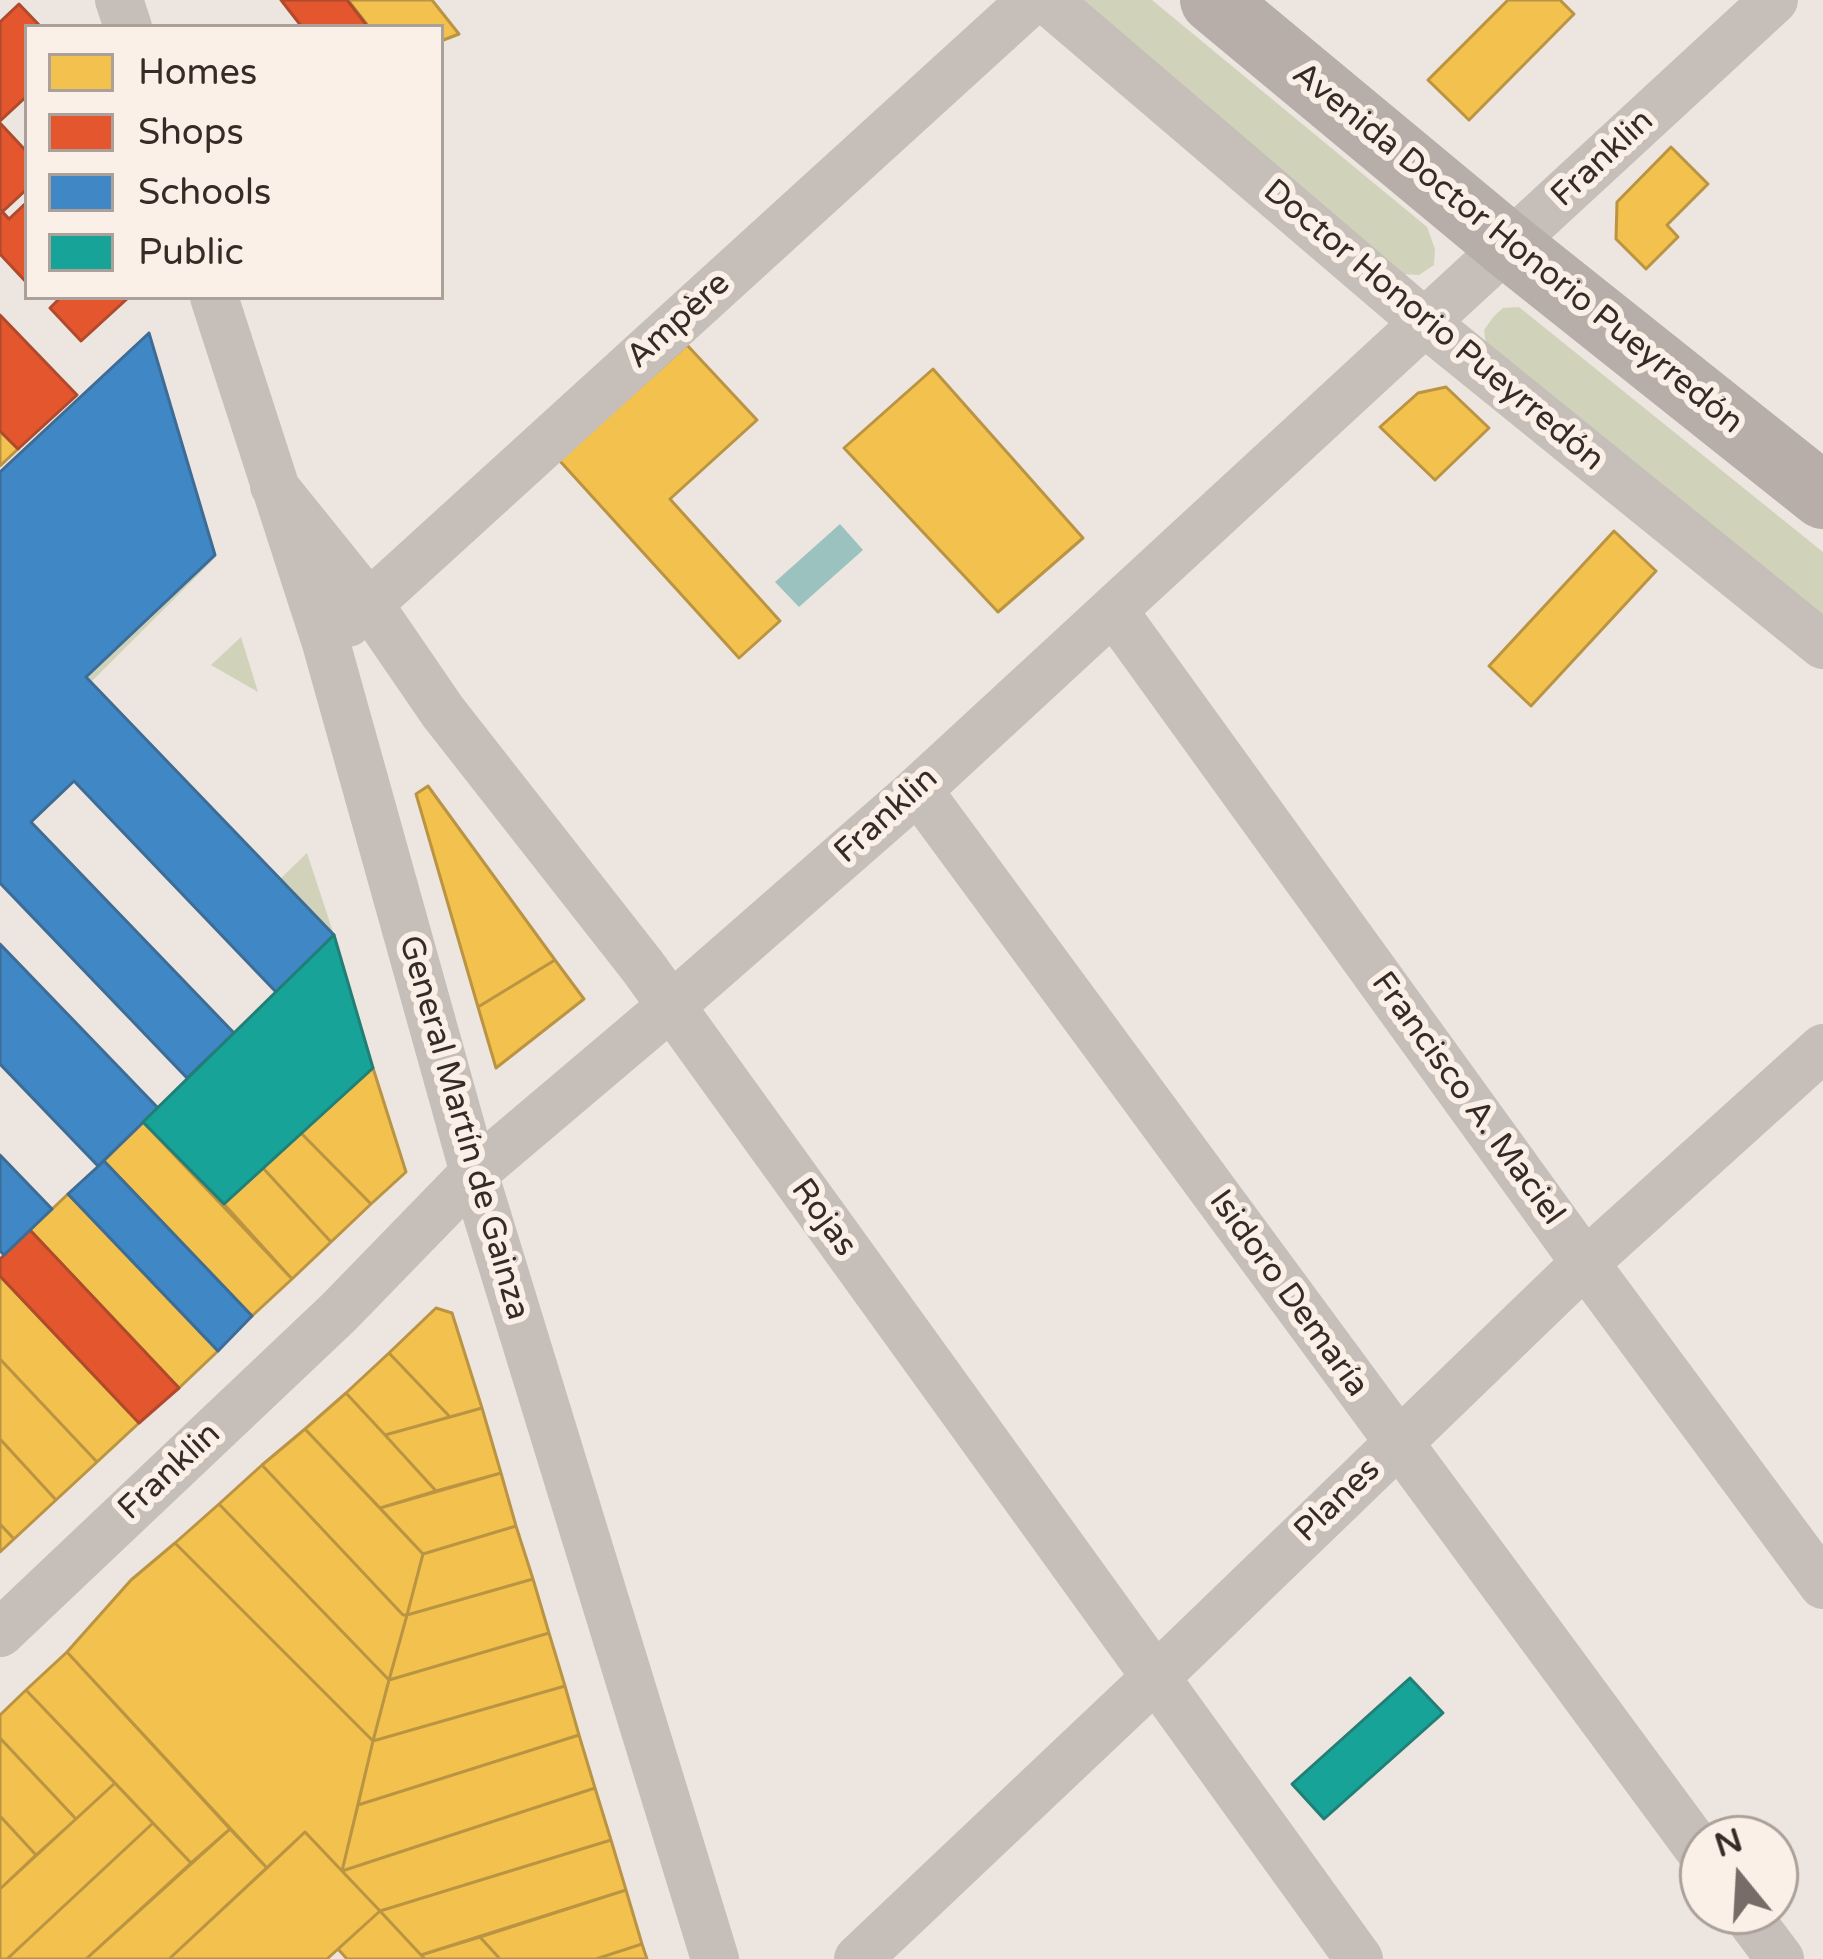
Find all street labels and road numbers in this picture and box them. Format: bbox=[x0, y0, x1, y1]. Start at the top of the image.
street label: Avenida Doctor Honorio Pueyrredón bbox=[1284, 55, 1750, 443]
street label: Franklin bbox=[1544, 102, 1662, 216]
street label: Doctor Honorio Pueyrredón bbox=[1255, 172, 1611, 480]
street label: Ampère bbox=[619, 264, 739, 378]
street label: Franklin bbox=[827, 759, 947, 873]
street label: General Martín de Gainza bbox=[389, 931, 537, 1325]
street label: Francisco A. Maciel bbox=[1362, 965, 1572, 1233]
street label: Rojas bbox=[782, 1171, 864, 1265]
street label: Isidoro Demaría bbox=[1200, 1183, 1376, 1405]
street label: Franklin bbox=[111, 1415, 229, 1529]
street label: Planes bbox=[1287, 1451, 1389, 1551]

